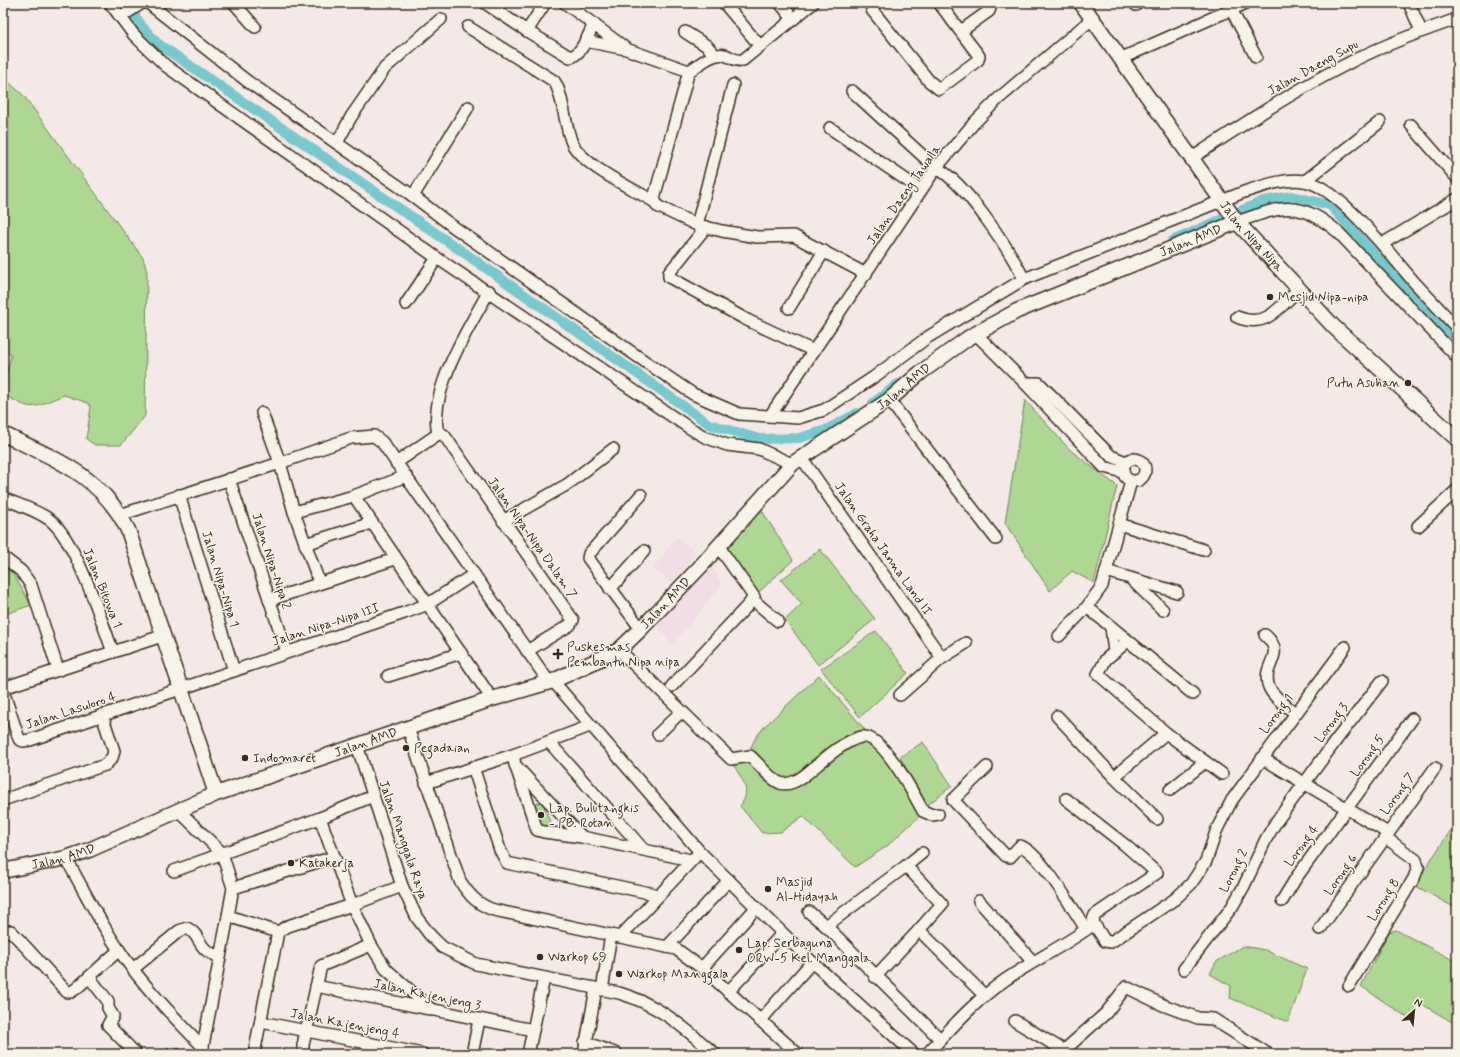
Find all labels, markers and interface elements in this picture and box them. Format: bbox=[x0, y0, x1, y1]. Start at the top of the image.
street label: Jalan Daeng Supu bbox=[1265, 36, 1362, 101]
street label: Jalan Daeng Tawalla bbox=[863, 141, 946, 249]
street label: Jalan Nipa Nipa bbox=[1216, 197, 1287, 275]
street label: Jalan AMD bbox=[1157, 221, 1224, 261]
place label: Mesjid Nipa-nipa bbox=[1278, 289, 1368, 306]
marker: Mesjid Nipa-nipa bbox=[1265, 292, 1275, 302]
street label: Jalan AMD bbox=[873, 359, 934, 414]
place label: Putu Asuhan bbox=[1327, 375, 1400, 392]
marker: Putu Asuhan bbox=[1403, 378, 1413, 388]
street label: Jalan Nipa-Nipa Dalam 7 bbox=[483, 474, 581, 602]
street label: Jalan Graha Janna Land II bbox=[830, 479, 936, 619]
street label: Jalan Nipa-Nipa 2 bbox=[247, 511, 295, 612]
street label: Jalan Nipa-Nipa 1 bbox=[197, 529, 243, 629]
street label: Jalan Bitowa 1 bbox=[78, 546, 126, 630]
street label: Jalan AMD bbox=[637, 573, 694, 633]
street label: Jalan Nipa-Nipa III bbox=[270, 599, 382, 650]
place label: Puskesmas Pembantu Nipa nipa bbox=[567, 639, 680, 671]
marker: Puskesmas Pembantu Nipa nipa bbox=[552, 648, 564, 660]
street label: Jalan Lasuloro 4 bbox=[24, 688, 119, 734]
street label: Lorong 1 bbox=[1256, 691, 1299, 739]
street label: Lorong 3 bbox=[1311, 699, 1354, 748]
street label: Jalan AMD bbox=[332, 724, 400, 761]
street label: Lorong 5 bbox=[1347, 731, 1391, 782]
place label: Pegadaian bbox=[414, 740, 470, 759]
marker: Pegadaian bbox=[401, 743, 411, 753]
place label: Indomaret bbox=[253, 750, 316, 767]
marker: Indomaret bbox=[240, 753, 250, 763]
street label: Lorong 7 bbox=[1377, 770, 1421, 820]
street label: Jalan Manggala Raya bbox=[374, 778, 432, 903]
place label: Lap. Bulutangkis - PB. Rotan bbox=[549, 800, 639, 832]
marker: Lap. Bulutangkis - PB. Rotan bbox=[536, 810, 546, 820]
street label: Lorong 4 bbox=[1281, 821, 1325, 871]
street label: Jalan AMD bbox=[30, 840, 98, 873]
street label: Lorong 2 bbox=[1216, 846, 1254, 896]
street label: Lorong 6 bbox=[1321, 851, 1363, 900]
place label: Katakerja bbox=[299, 855, 354, 872]
marker: Katakerja bbox=[286, 858, 296, 868]
place label: Masjid Al-Hidayah bbox=[776, 874, 838, 906]
street label: Lorong 8 bbox=[1364, 875, 1405, 926]
marker: Masjid Al-Hidayah bbox=[763, 884, 773, 894]
place label: Lap. Serbaguna ORW-5 Kel. Manggala bbox=[747, 935, 871, 968]
marker: Lap. Serbaguna ORW-5 Kel. Manggala bbox=[734, 945, 744, 955]
place label: Warkop 69 bbox=[548, 949, 606, 966]
marker: Warkop 69 bbox=[535, 952, 545, 962]
place label: Warkop Manggala bbox=[627, 966, 728, 985]
marker: Warkop Manggala bbox=[614, 969, 624, 979]
street label: Jalan Kajenjeng 3 bbox=[372, 975, 482, 1016]
north arrow bbox=[1394, 991, 1434, 1031]
text: N bbox=[1412, 995, 1425, 1011]
street label: Jalan Kajenjeng 4 bbox=[289, 1005, 402, 1044]

